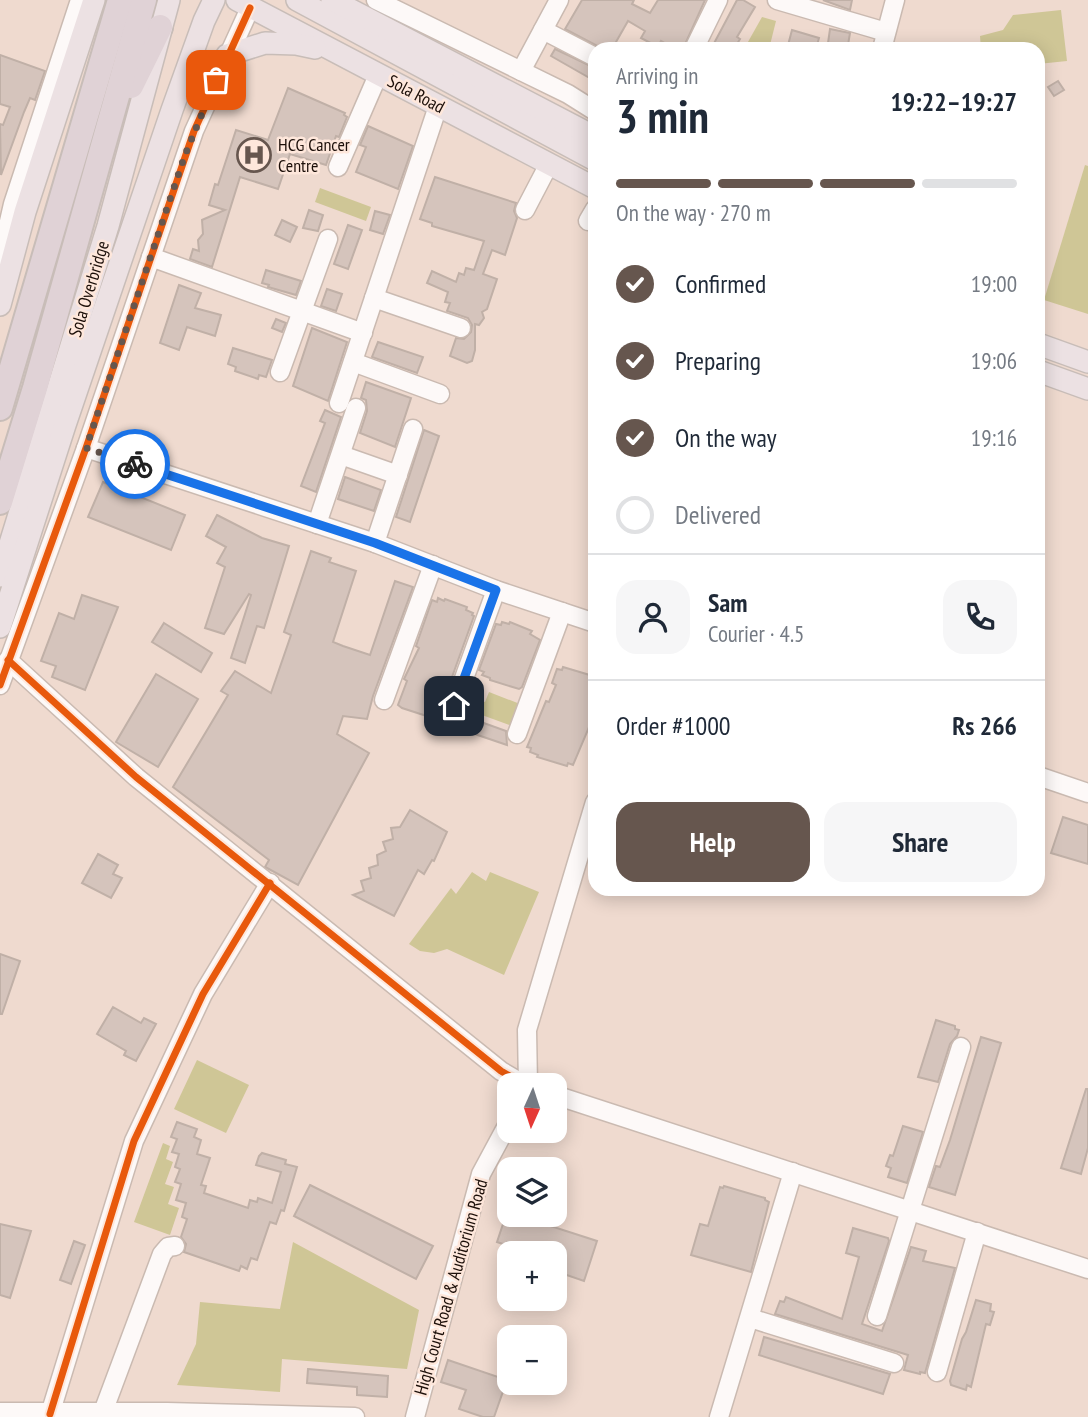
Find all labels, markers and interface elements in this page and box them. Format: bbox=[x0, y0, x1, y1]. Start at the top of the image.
pin bbox=[186, 50, 246, 110]
icon: bag bbox=[197, 61, 235, 99]
text: Arriving in bbox=[616, 61, 698, 90]
street label: Sola Road bbox=[384, 69, 449, 118]
text: 19:22–19:27 bbox=[890, 85, 1017, 118]
text: 3 min bbox=[616, 86, 709, 146]
place label: HCG Cancer Centre bbox=[278, 133, 350, 177]
hospital icon: HCG Cancer Centre bbox=[235, 136, 273, 174]
text: On the way · 270 m bbox=[616, 198, 771, 227]
street label: Sola Overbridge bbox=[63, 238, 114, 340]
icon: check bbox=[616, 265, 654, 303]
text: Confirmed bbox=[675, 267, 766, 300]
text: 19:00 bbox=[971, 269, 1017, 298]
icon: check bbox=[616, 342, 654, 380]
text: Preparing bbox=[675, 344, 761, 377]
text: 19:06 bbox=[971, 346, 1017, 375]
icon: check bbox=[616, 419, 654, 457]
text: On the way bbox=[675, 421, 777, 454]
text: 19:16 bbox=[971, 423, 1017, 452]
courier bbox=[100, 429, 170, 499]
icon: bike bbox=[116, 445, 154, 483]
text: Delivered bbox=[675, 498, 761, 531]
button: person bbox=[616, 580, 690, 654]
button: phone bbox=[943, 580, 1017, 654]
text: Sam bbox=[708, 586, 747, 619]
text: Courier · 4.5 bbox=[708, 619, 804, 648]
pin bbox=[424, 676, 484, 736]
icon: home bbox=[435, 687, 473, 725]
text: Order #1000 bbox=[616, 709, 731, 742]
text: Rs 266 bbox=[952, 709, 1017, 742]
button: Help bbox=[616, 802, 810, 882]
button: Share bbox=[824, 802, 1017, 882]
north arrow bbox=[497, 1073, 567, 1143]
map controls bbox=[497, 1073, 567, 1395]
button: layers bbox=[497, 1157, 567, 1227]
street label: High Court Road & Auditorium Road bbox=[409, 1176, 492, 1398]
button: + bbox=[497, 1241, 567, 1311]
button: − bbox=[497, 1325, 567, 1395]

